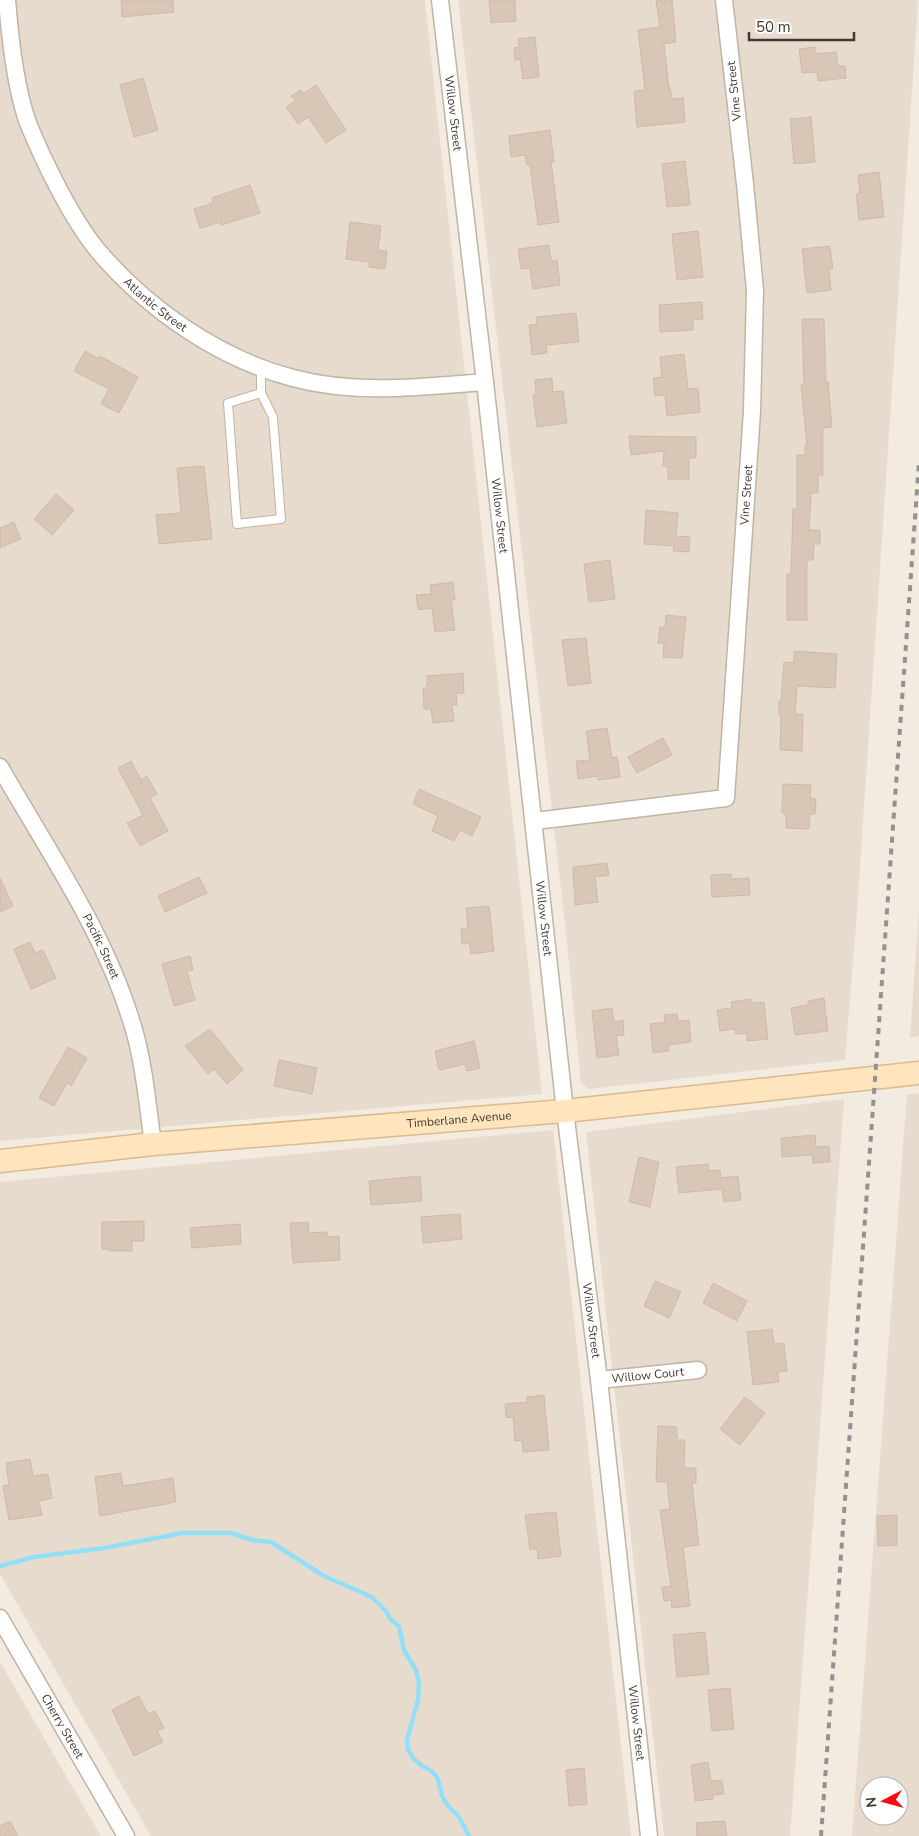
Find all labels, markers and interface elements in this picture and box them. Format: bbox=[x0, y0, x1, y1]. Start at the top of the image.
scale bar bbox=[749, 10, 854, 42]
text: 50 m bbox=[756, 17, 791, 37]
street label: Vine Street bbox=[723, 59, 745, 123]
street label: Willow Street bbox=[441, 75, 466, 153]
street label: Atlantic Street bbox=[120, 274, 191, 336]
street label: Vine Street bbox=[736, 464, 756, 527]
street label: Willow Street bbox=[488, 477, 512, 555]
street label: Willow Street bbox=[532, 880, 556, 957]
street label: Pacific Street bbox=[79, 911, 124, 982]
street label: Timberlane Avenue bbox=[406, 1107, 512, 1132]
street label: Willow Street bbox=[579, 1282, 604, 1360]
street label: Willow Court bbox=[611, 1363, 686, 1387]
street label: Willow Street bbox=[625, 1684, 649, 1762]
street label: Cherry Street bbox=[38, 1691, 88, 1762]
north arrow bbox=[859, 1776, 909, 1826]
text: N bbox=[862, 1796, 882, 1809]

